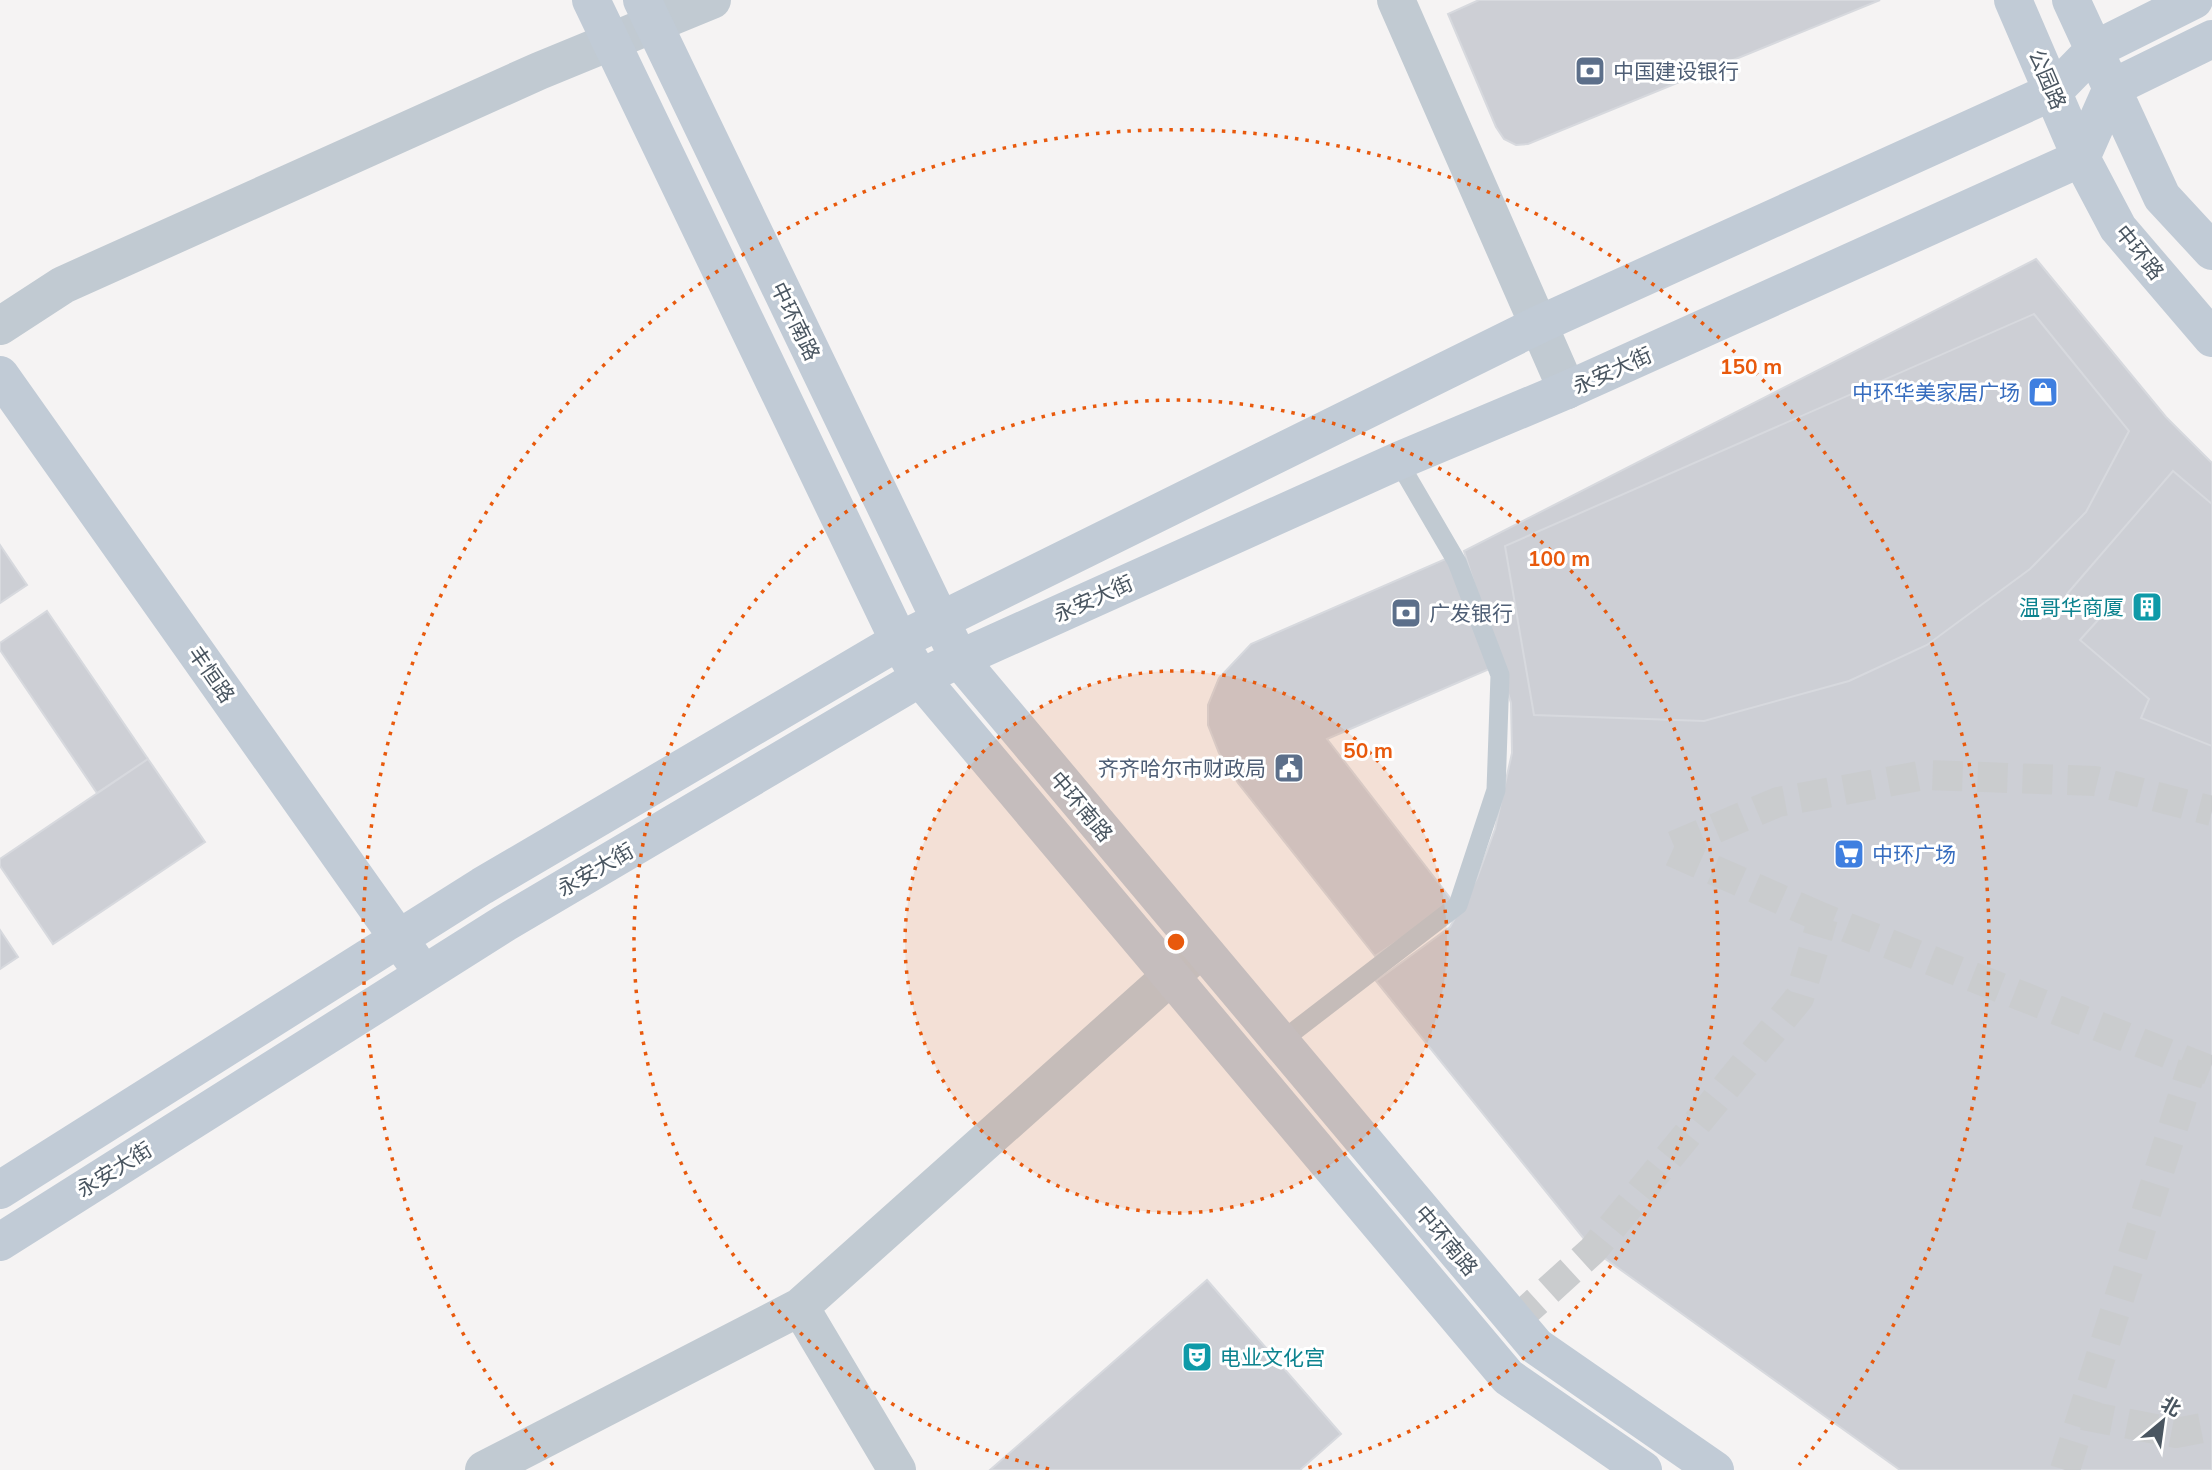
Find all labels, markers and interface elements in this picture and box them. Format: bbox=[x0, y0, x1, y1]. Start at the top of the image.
street label: 公园路 bbox=[2024, 45, 2072, 113]
bank icon: 中国建设银行 bbox=[1573, 54, 1607, 88]
place label: 中国建设银行 bbox=[1613, 58, 1739, 84]
street label: 中环路 bbox=[2110, 219, 2170, 285]
street label: 中环南路 bbox=[766, 278, 826, 364]
street label: 永安大街 bbox=[1568, 341, 1656, 399]
text: 150 m bbox=[1720, 353, 1782, 379]
shop icon: 中环华美家居广场 bbox=[2026, 375, 2060, 409]
place label: 中环华美家居广场 bbox=[1852, 379, 2020, 405]
text: 100 m bbox=[1528, 545, 1590, 571]
street label: 永安大街 bbox=[1049, 569, 1137, 627]
building icon: 温哥华商厦 bbox=[2130, 590, 2164, 624]
place label: 温哥华商厦 bbox=[2019, 594, 2124, 620]
bank icon: 广发银行 bbox=[1389, 596, 1423, 630]
place label: 广发银行 bbox=[1429, 600, 1513, 626]
street label: 丰恒路 bbox=[183, 641, 241, 707]
text: 50 m bbox=[1343, 737, 1393, 763]
public building icon: 齐齐哈尔市财政局 bbox=[1272, 751, 1306, 785]
place label: 齐齐哈尔市财政局 bbox=[1098, 755, 1266, 781]
street label: 中环南路 bbox=[1045, 765, 1119, 847]
street label: 永安大街 bbox=[552, 837, 638, 901]
supermarket icon: 中环广场 bbox=[1832, 837, 1866, 871]
place label: 中环广场 bbox=[1872, 841, 1956, 867]
centre of rings bbox=[1164, 930, 1188, 954]
street label: 永安大街 bbox=[71, 1136, 157, 1202]
street label: 中环南路 bbox=[1410, 1199, 1484, 1281]
theatre icon: 电业文化宫 bbox=[1180, 1340, 1214, 1374]
place label: 电业文化宫 bbox=[1220, 1344, 1325, 1370]
north arrow bbox=[2128, 1386, 2198, 1456]
text: 北 bbox=[2157, 1391, 2185, 1421]

